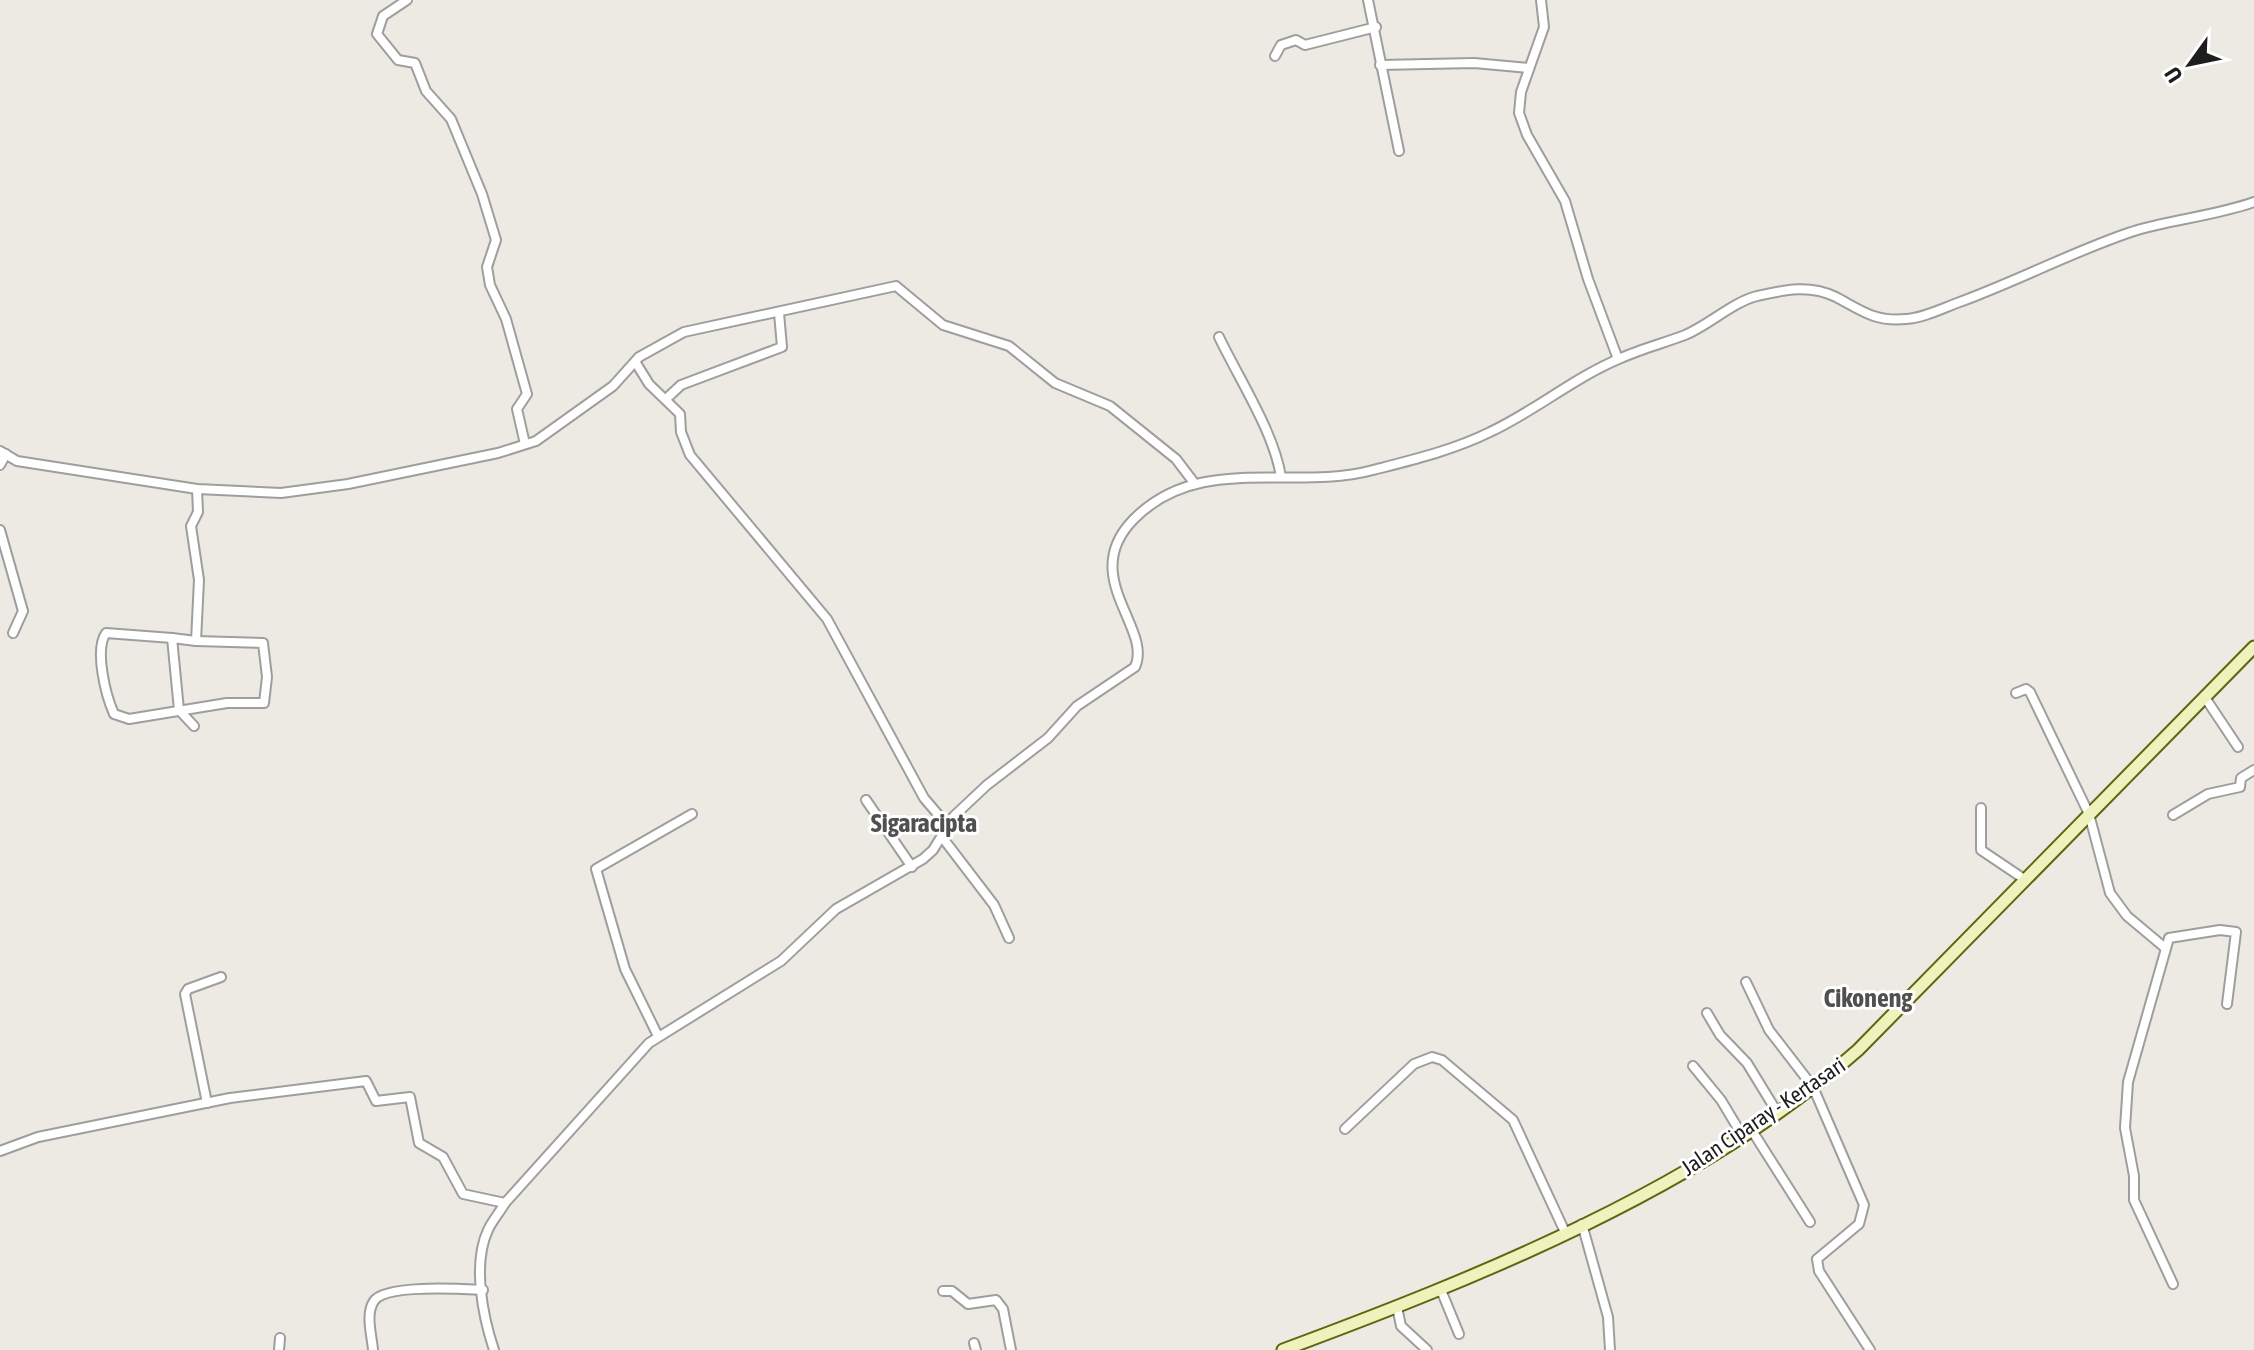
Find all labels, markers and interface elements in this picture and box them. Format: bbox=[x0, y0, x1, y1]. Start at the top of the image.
north arrow bbox=[2150, 24, 2230, 104]
text: U bbox=[2159, 62, 2188, 87]
district label: Sigaracipta bbox=[871, 808, 977, 838]
district label: Cikoneng bbox=[1823, 983, 1913, 1013]
street label: Jalan Ciparay - Kertasari bbox=[1676, 1051, 1850, 1181]

